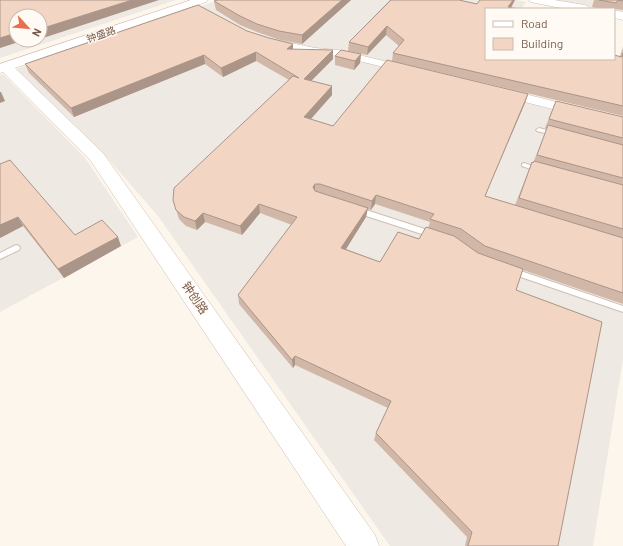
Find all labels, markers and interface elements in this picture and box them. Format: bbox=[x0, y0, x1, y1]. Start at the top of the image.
north arrow bbox=[8, 8, 48, 48]
legend bbox=[485, 8, 615, 60]
text: Road bbox=[521, 16, 548, 30]
street label: 钟盛路 bbox=[85, 23, 117, 45]
text: N bbox=[30, 27, 45, 39]
text: Building bbox=[521, 36, 563, 50]
street label: 钟创路 bbox=[180, 279, 212, 316]

